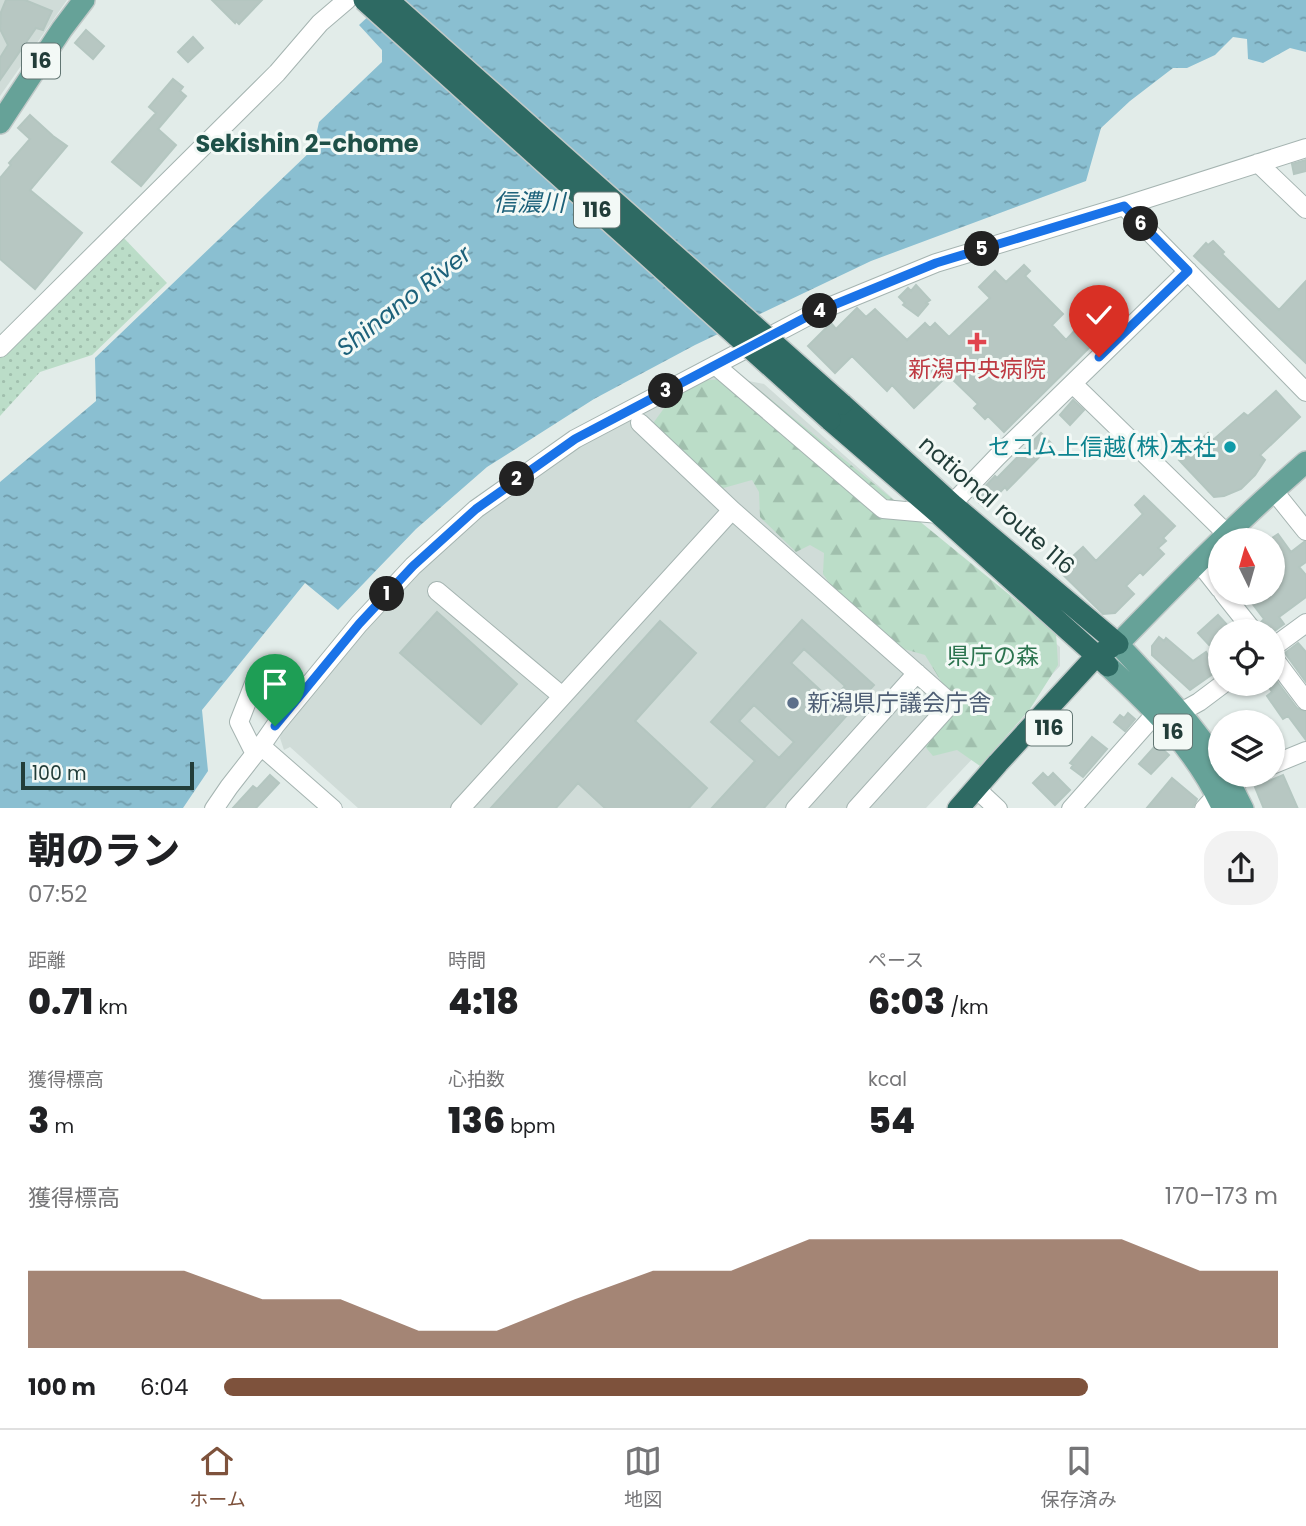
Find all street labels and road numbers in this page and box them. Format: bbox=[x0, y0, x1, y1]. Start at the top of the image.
road number: 16 bbox=[22, 43, 60, 78]
road number: 116 bbox=[574, 192, 620, 228]
street label: national route 116 bbox=[912, 428, 1082, 582]
road number: 116 bbox=[1026, 710, 1072, 746]
road number: 16 bbox=[1154, 714, 1192, 750]

